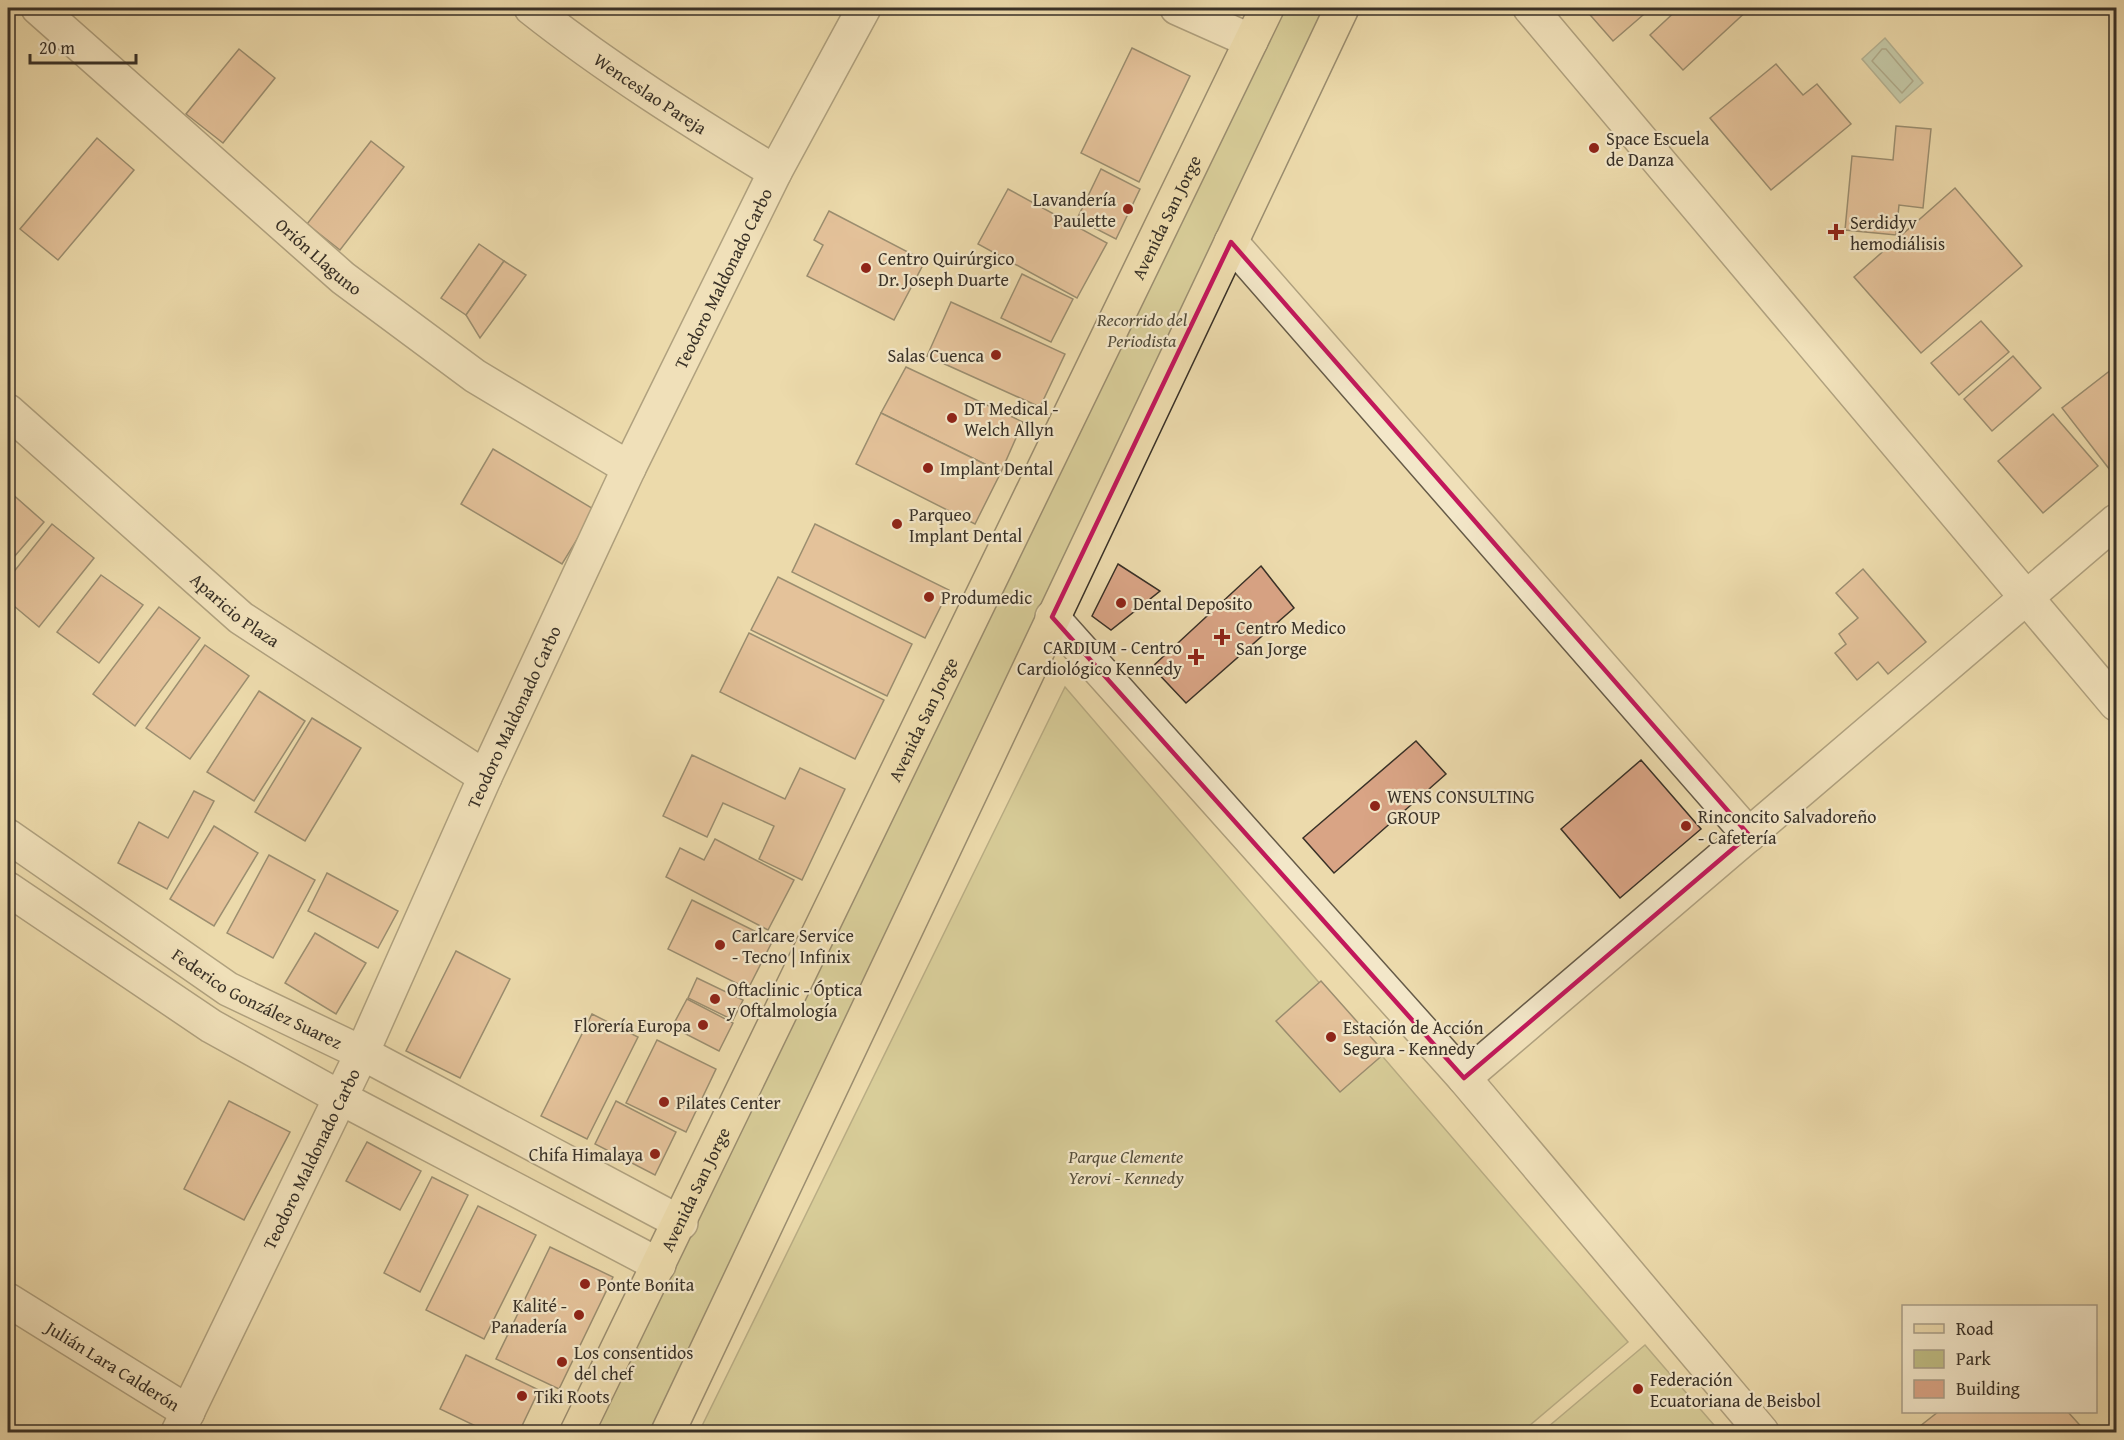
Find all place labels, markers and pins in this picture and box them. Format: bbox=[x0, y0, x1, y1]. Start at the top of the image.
place label: Space Escuela de Danza bbox=[1606, 125, 1710, 173]
marker: Space Escuela de Danza bbox=[1587, 141, 1601, 155]
place label: Lavandería Paulette bbox=[1033, 186, 1116, 234]
marker: Lavandería Paulette bbox=[1121, 202, 1135, 216]
place label: Serdidyv hemodiálisis bbox=[1850, 209, 1945, 257]
marker: Serdidyv hemodiálisis bbox=[1827, 223, 1845, 241]
place label: Centro Quirúrgico Dr. Joseph Duarte bbox=[878, 245, 1014, 293]
marker: Centro Quirúrgico Dr. Joseph Duarte bbox=[859, 261, 873, 275]
place label: Salas Cuenca bbox=[887, 342, 984, 369]
marker: Salas Cuenca bbox=[989, 348, 1003, 362]
place label: DT Medical - Welch Allyn bbox=[964, 395, 1059, 443]
marker: DT Medical - Welch Allyn bbox=[945, 411, 959, 425]
place label: Implant Dental bbox=[940, 455, 1053, 482]
marker: Implant Dental bbox=[921, 461, 935, 475]
place label: Parqueo Implant Dental bbox=[909, 501, 1022, 549]
marker: Parqueo Implant Dental bbox=[890, 517, 904, 531]
place label: Produmedic bbox=[941, 584, 1032, 611]
marker: Produmedic bbox=[922, 590, 936, 604]
place label: Dental Deposito bbox=[1133, 590, 1252, 617]
marker: Dental Deposito bbox=[1114, 596, 1128, 610]
place label: Centro Medico San Jorge bbox=[1236, 614, 1346, 662]
marker: Centro Medico San Jorge bbox=[1213, 628, 1231, 646]
place label: CARDIUM - Centro Cardiológico Kennedy bbox=[1017, 634, 1182, 682]
marker: CARDIUM - Centro Cardiológico Kennedy bbox=[1187, 648, 1205, 666]
place label: WENS CONSULTING GROUP bbox=[1387, 783, 1535, 831]
marker: WENS CONSULTING GROUP bbox=[1368, 799, 1382, 813]
place label: Rinconcito Salvadoreño - Cafetería bbox=[1698, 803, 1876, 851]
marker: Rinconcito Salvadoreño - Cafetería bbox=[1679, 819, 1693, 833]
place label: Carlcare Service - Tecno | Infinix bbox=[732, 922, 854, 970]
marker: Carlcare Service - Tecno | Infinix bbox=[713, 938, 727, 952]
place label: Oftaclinic - Óptica y Oftalmología bbox=[726, 976, 863, 1024]
marker: Oftaclinic - Óptica y Oftalmología bbox=[708, 992, 722, 1006]
place label: Florería Europa bbox=[574, 1012, 691, 1039]
place label: Estación de Acción Segura - Kennedy bbox=[1343, 1014, 1484, 1062]
marker: Florería Europa bbox=[696, 1018, 710, 1032]
marker: Estación de Acción Segura - Kennedy bbox=[1324, 1030, 1338, 1044]
place label: Pilates Center bbox=[676, 1089, 781, 1116]
marker: Pilates Center bbox=[657, 1095, 671, 1109]
place label: Chifa Himalaya bbox=[529, 1141, 643, 1168]
marker: Chifa Himalaya bbox=[648, 1147, 662, 1161]
place label: Ponte Bonita bbox=[597, 1271, 695, 1298]
marker: Ponte Bonita bbox=[578, 1277, 592, 1291]
place label: Kalité - Panadería bbox=[491, 1292, 567, 1340]
marker: Kalité - Panadería bbox=[572, 1308, 586, 1322]
place label: Los consentidos del chef bbox=[574, 1339, 693, 1387]
marker: Los consentidos del chef bbox=[555, 1355, 569, 1369]
place label: Federación Ecuatoriana de Beisbol bbox=[1650, 1366, 1821, 1414]
marker: Federación Ecuatoriana de Beisbol bbox=[1631, 1382, 1645, 1396]
place label: Tiki Roots bbox=[534, 1383, 610, 1410]
marker: Tiki Roots bbox=[515, 1389, 529, 1403]

